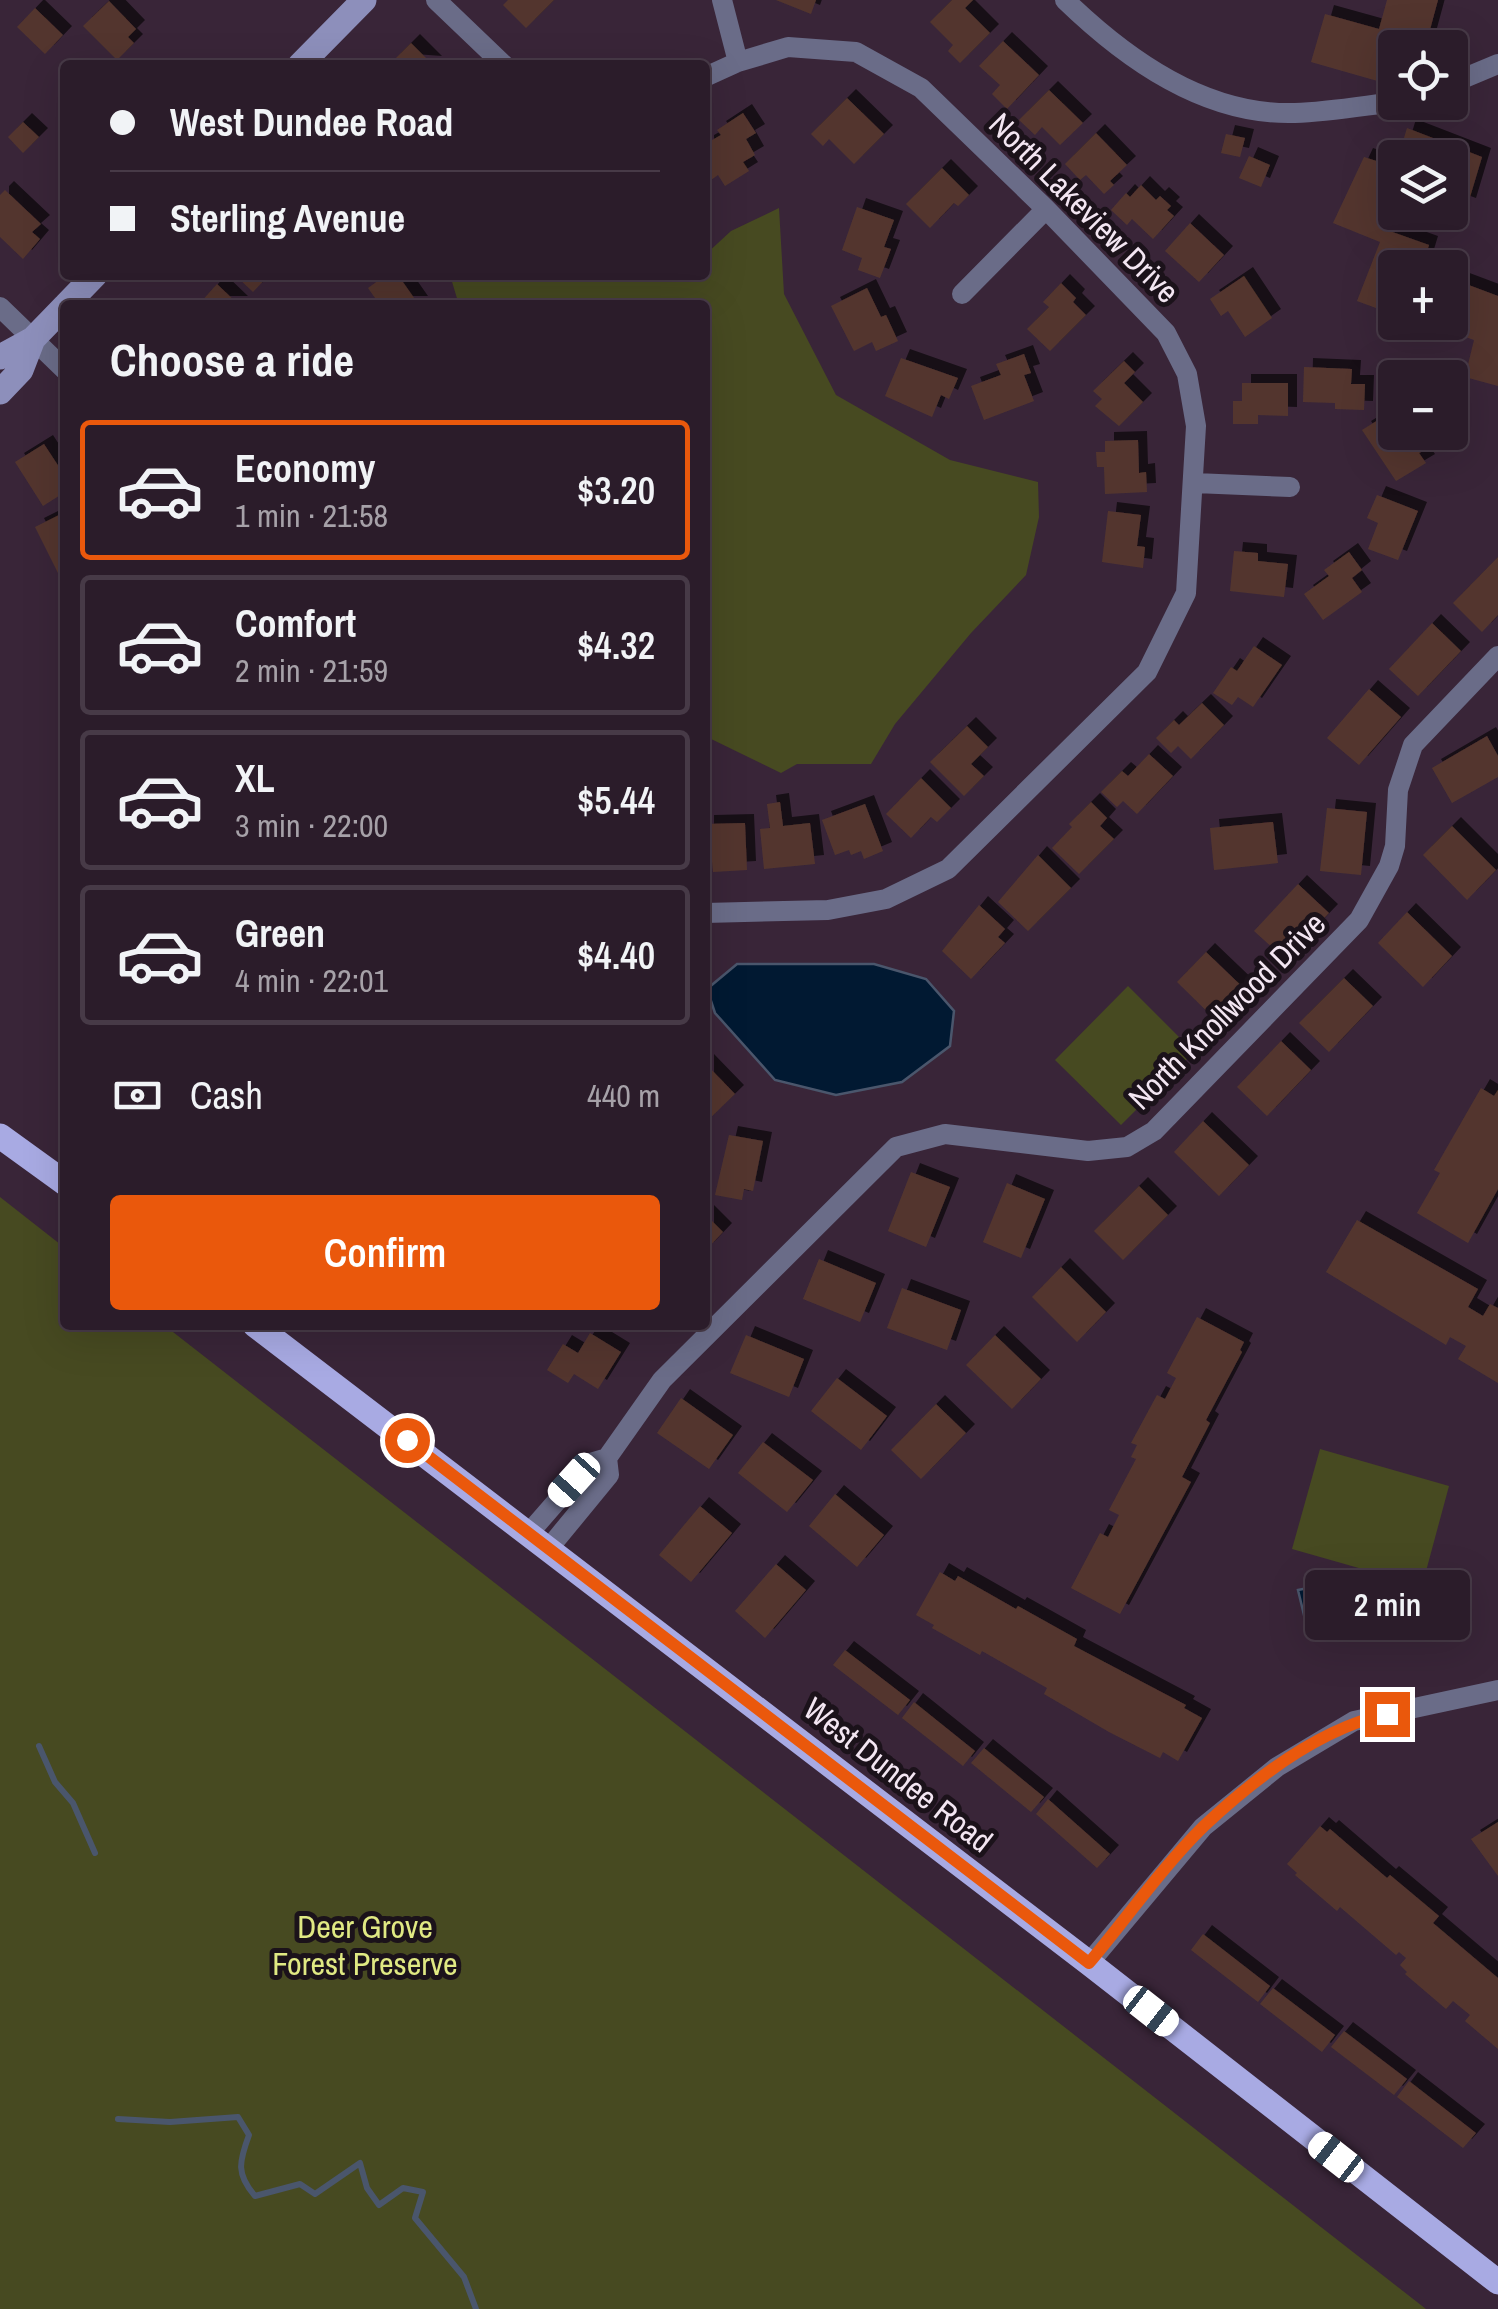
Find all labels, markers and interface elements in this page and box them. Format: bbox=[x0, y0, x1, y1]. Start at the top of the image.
map controls bbox=[1378, 30, 1468, 450]
button: locate bbox=[1378, 30, 1468, 120]
text: West Dundee Road bbox=[170, 97, 453, 148]
street label: North Lakeview Drive bbox=[980, 103, 1189, 312]
button: layers bbox=[1378, 140, 1468, 230]
text: Sterling Avenue bbox=[170, 193, 405, 244]
button: + bbox=[1378, 250, 1468, 340]
text: Choose a ride bbox=[110, 329, 354, 390]
button: − bbox=[1378, 360, 1468, 450]
text: Economy bbox=[235, 443, 375, 494]
icon: car bbox=[115, 445, 205, 535]
text: $3.20 bbox=[577, 465, 655, 516]
text: 1 min · 21:58 bbox=[235, 494, 388, 537]
text: Comfort bbox=[235, 598, 356, 649]
icon: car bbox=[115, 600, 205, 690]
text: $4.32 bbox=[577, 620, 655, 671]
text: 2 min · 21:59 bbox=[235, 649, 388, 692]
text: XL bbox=[235, 753, 275, 804]
icon: car bbox=[115, 755, 205, 845]
text: $5.44 bbox=[577, 775, 655, 826]
text: 3 min · 22:00 bbox=[235, 804, 388, 847]
street label: North Knollwood Drive bbox=[1119, 903, 1335, 1119]
text: Green bbox=[235, 908, 325, 959]
icon: car bbox=[115, 910, 205, 1000]
text: $4.40 bbox=[577, 930, 655, 981]
text: 4 min · 22:01 bbox=[235, 959, 388, 1002]
icon: cash bbox=[110, 1068, 165, 1123]
text: Cash bbox=[190, 1070, 263, 1121]
text: 440 m bbox=[587, 1074, 660, 1117]
button: Confirm bbox=[110, 1195, 660, 1310]
route start bbox=[385, 1418, 430, 1463]
car bbox=[543, 1448, 605, 1512]
callout: 2 min bbox=[1304, 1569, 1470, 1639]
text: 2 min bbox=[1354, 1583, 1421, 1626]
street label: West Dundee Road bbox=[795, 1687, 1002, 1862]
route end bbox=[1365, 1692, 1410, 1737]
park label: Deer Grove Forest Preserve bbox=[272, 1905, 458, 1985]
car bbox=[1118, 1981, 1184, 2041]
car bbox=[1303, 2127, 1369, 2187]

